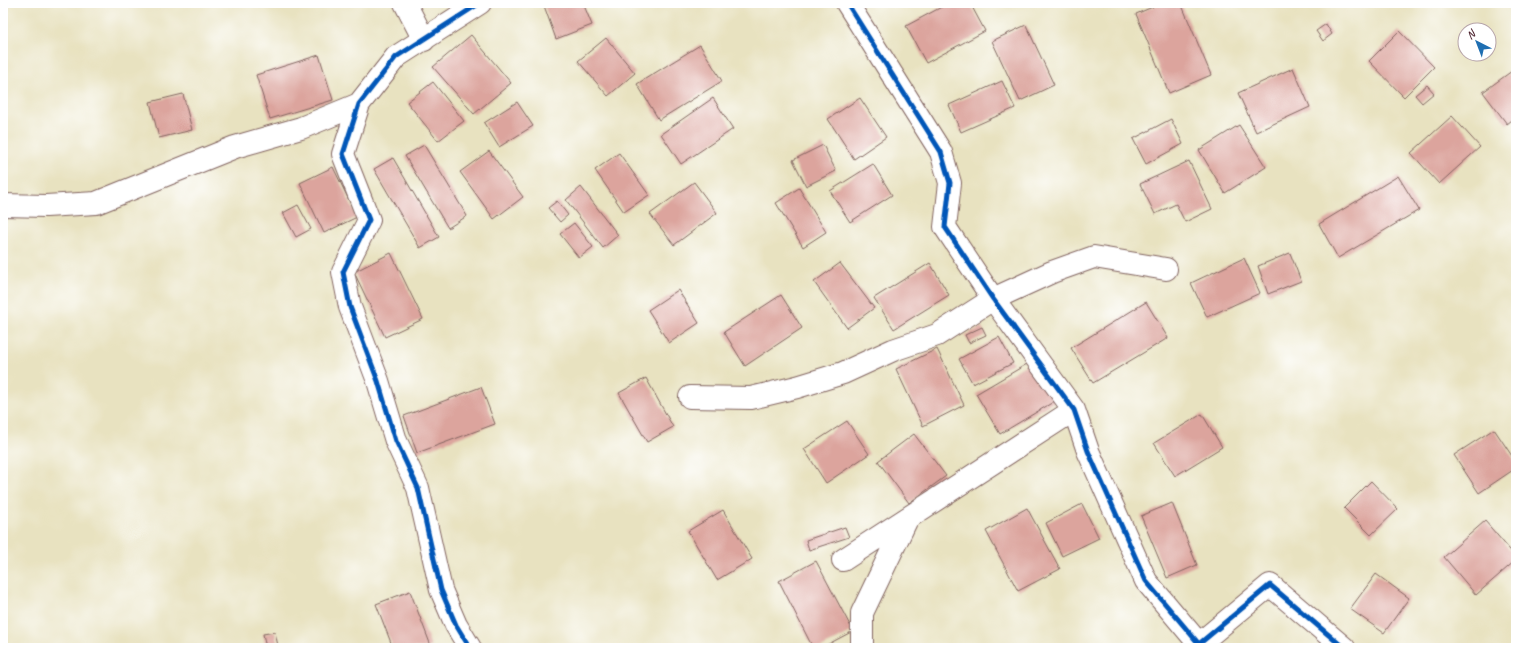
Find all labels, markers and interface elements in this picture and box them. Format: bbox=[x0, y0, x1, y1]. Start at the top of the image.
north arrow bbox=[1457, 22, 1497, 62]
text: N bbox=[1463, 26, 1479, 42]

